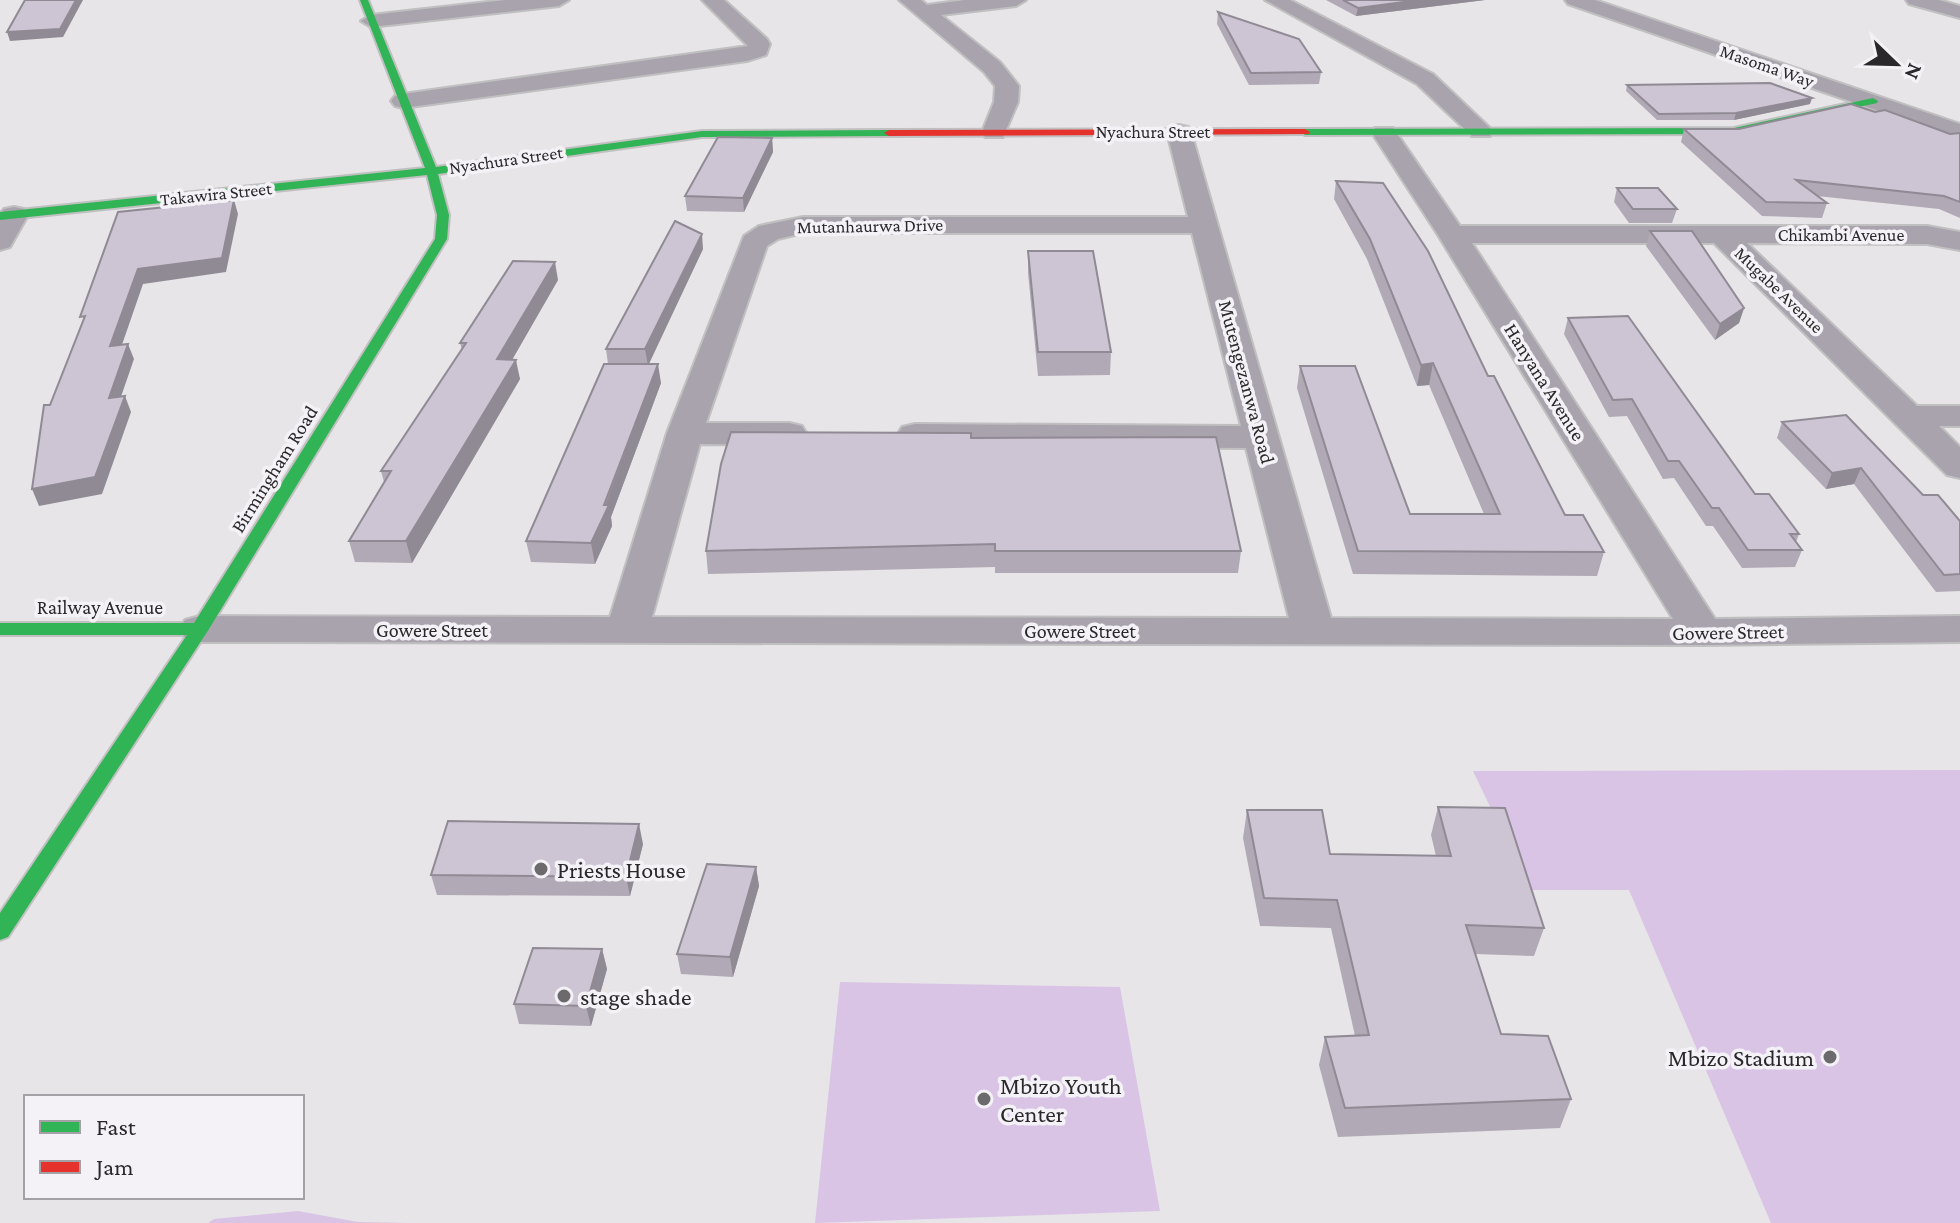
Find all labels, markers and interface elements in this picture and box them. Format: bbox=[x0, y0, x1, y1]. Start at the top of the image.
north arrow bbox=[1856, 24, 1936, 104]
street label: Masoma Way bbox=[1718, 41, 1817, 92]
text: N bbox=[1900, 60, 1928, 83]
street label: Nyachura Street bbox=[1096, 122, 1211, 142]
street label: Nyachura Street bbox=[448, 142, 565, 178]
street label: Takawira Street bbox=[159, 178, 274, 210]
street label: Mutanhaurwa Drive bbox=[797, 215, 943, 237]
street label: Chikambi Avenue bbox=[1778, 225, 1904, 245]
street label: Mugabe Avenue bbox=[1731, 243, 1827, 337]
street label: Mutengezanwa Road bbox=[1214, 298, 1280, 467]
street label: Hanyana Avenue bbox=[1499, 319, 1590, 445]
street label: Birmingham Road bbox=[226, 401, 323, 537]
street label: Railway Avenue bbox=[37, 596, 163, 619]
street label: Gowere Street bbox=[376, 619, 488, 641]
street label: Gowere Street bbox=[1024, 620, 1136, 642]
street label: Gowere Street bbox=[1672, 620, 1785, 644]
place label: Priests House bbox=[557, 856, 686, 883]
marker: Priests House bbox=[532, 860, 550, 878]
place label: stage shade bbox=[580, 983, 692, 1010]
marker: stage shade bbox=[555, 987, 573, 1005]
place label: Mbizo Stadium bbox=[1668, 1044, 1814, 1071]
marker: Mbizo Stadium bbox=[1821, 1048, 1839, 1066]
place label: Mbizo Youth Center bbox=[1000, 1072, 1122, 1127]
marker: Mbizo Youth Center bbox=[975, 1090, 993, 1108]
legend bbox=[24, 1095, 304, 1199]
text: Fast bbox=[96, 1113, 137, 1140]
text: Jam bbox=[94, 1153, 134, 1180]

